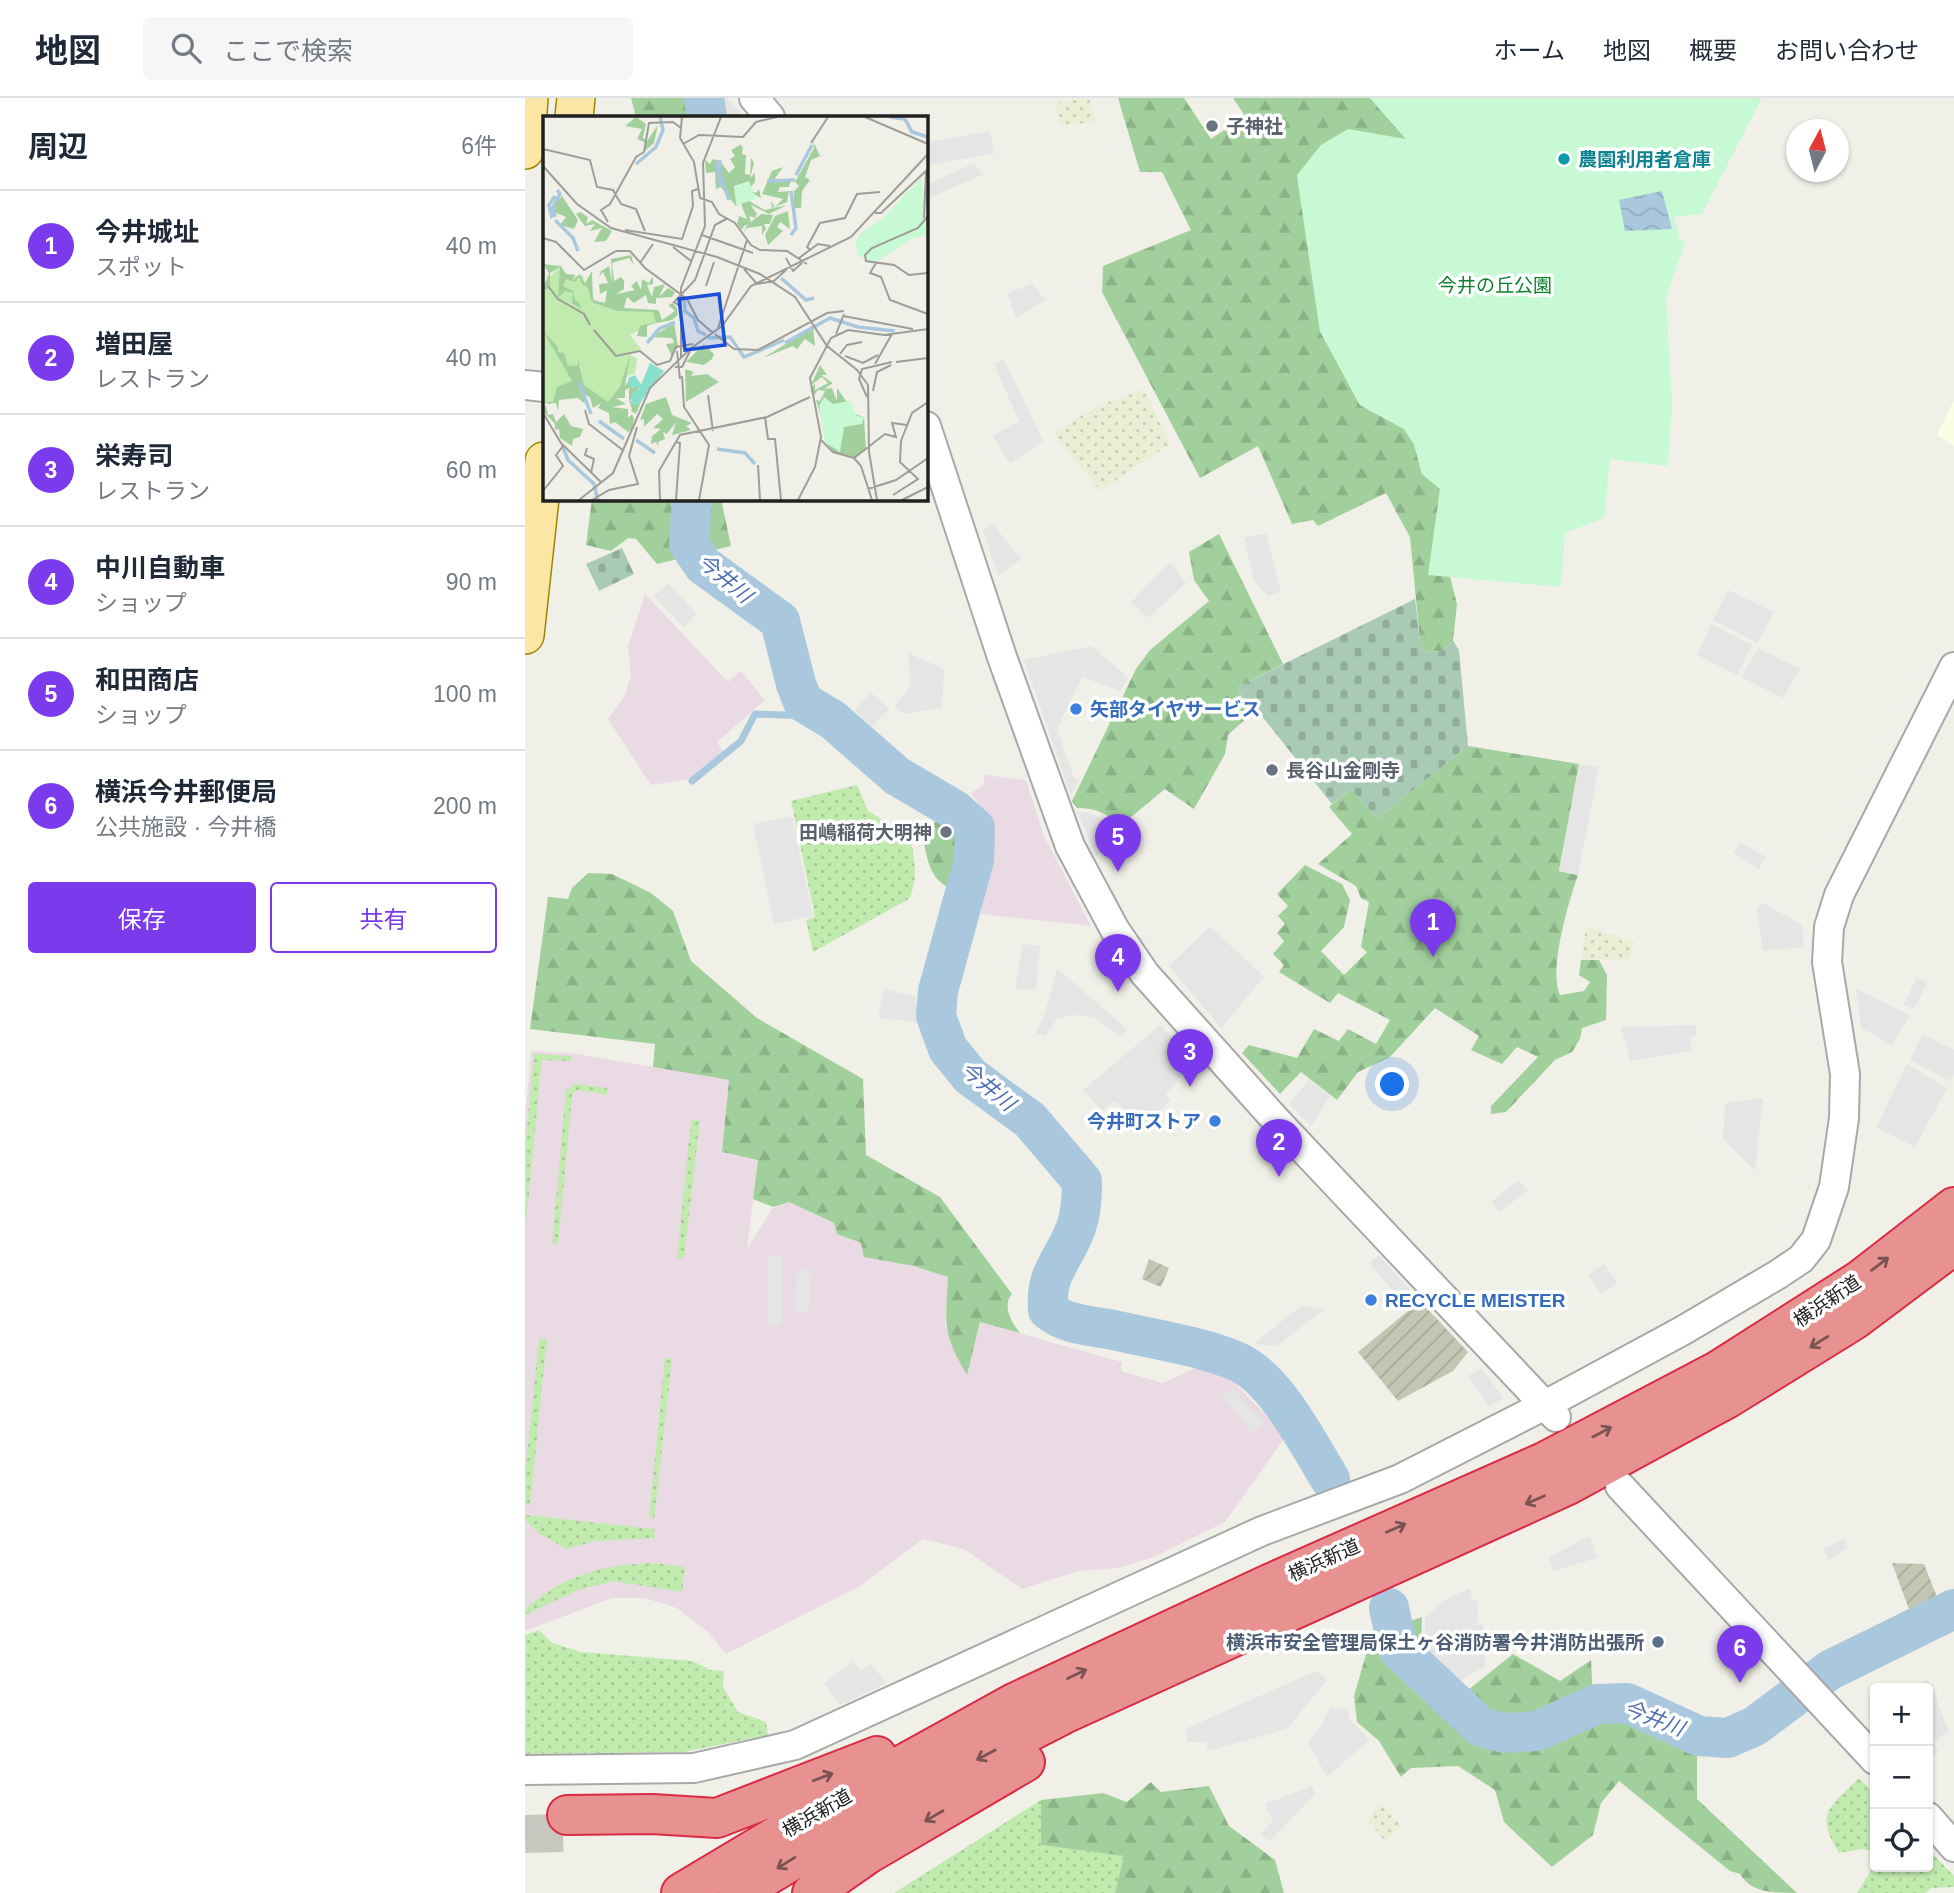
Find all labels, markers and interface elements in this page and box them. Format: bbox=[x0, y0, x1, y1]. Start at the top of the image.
search box bbox=[143, 17, 633, 80]
icon: search bbox=[167, 29, 205, 67]
text: 地図 bbox=[35, 32, 101, 69]
text: ここで検索 bbox=[223, 36, 353, 66]
text: ホーム bbox=[1494, 37, 1565, 64]
text: 地図 bbox=[1603, 37, 1651, 64]
text: 概要 bbox=[1689, 37, 1737, 64]
text: お問い合わせ bbox=[1775, 37, 1919, 64]
inset map bbox=[543, 116, 927, 500]
place label: 子神社 bbox=[1226, 116, 1283, 137]
marker: 子神社 bbox=[1204, 118, 1220, 134]
north arrow bbox=[1786, 119, 1849, 182]
text: 周辺 bbox=[28, 130, 88, 163]
text: 6件 bbox=[461, 133, 497, 159]
place label: 農園利用者倉庫 bbox=[1578, 149, 1711, 170]
marker: 農園利用者倉庫 bbox=[1556, 151, 1572, 167]
text: 今井城址 bbox=[95, 217, 199, 247]
text: 1 bbox=[45, 233, 57, 259]
text: 40 m bbox=[446, 233, 497, 259]
text: スポット bbox=[95, 254, 187, 280]
park label: 今井の丘公園 bbox=[1438, 275, 1552, 296]
text: 増田屋 bbox=[95, 329, 173, 359]
text: 2 bbox=[45, 345, 57, 371]
text: 40 m bbox=[446, 345, 497, 371]
text: レストラン bbox=[95, 366, 210, 392]
text: 栄寿司 bbox=[95, 441, 173, 471]
text: 3 bbox=[45, 457, 57, 483]
text: 60 m bbox=[446, 457, 497, 483]
text: レストラン bbox=[95, 478, 210, 504]
water label: 今井川 bbox=[693, 549, 758, 608]
text: 中川自動車 bbox=[95, 553, 225, 583]
text: 4 bbox=[45, 569, 57, 595]
text: 90 m bbox=[446, 569, 497, 595]
text: ショップ bbox=[95, 590, 187, 616]
text: 和田商店 bbox=[95, 665, 199, 695]
text: 5 bbox=[45, 681, 57, 707]
text: 100 m bbox=[433, 681, 497, 707]
place label: 矢部タイヤサービス bbox=[1090, 699, 1260, 720]
marker: 矢部タイヤサービス bbox=[1068, 701, 1084, 717]
text: ショップ bbox=[95, 702, 187, 728]
place label: 長谷山金剛寺 bbox=[1286, 760, 1400, 781]
marker: 長谷山金剛寺 bbox=[1264, 762, 1280, 778]
text: 横浜今井郵便局 bbox=[95, 777, 277, 807]
text: 6 bbox=[45, 793, 57, 819]
text: 200 m bbox=[433, 793, 497, 819]
text: 公共施設 · 今井橋 bbox=[95, 814, 276, 840]
pin: 5 bbox=[1095, 814, 1141, 872]
place label: 田嶋稲荷大明神 bbox=[799, 822, 932, 843]
marker: 田嶋稲荷大明神 bbox=[938, 824, 954, 840]
button: 保存 bbox=[28, 882, 256, 953]
button: 共有 bbox=[270, 882, 497, 953]
pin: 1 bbox=[1410, 899, 1456, 957]
pin: 4 bbox=[1095, 934, 1141, 992]
pin: 3 bbox=[1167, 1029, 1213, 1087]
water label: 今井川 bbox=[956, 1057, 1021, 1116]
your location bbox=[1375, 1067, 1409, 1101]
place label: 今井町ストア bbox=[1087, 1111, 1201, 1132]
marker: 今井町ストア bbox=[1207, 1113, 1223, 1129]
pin: 2 bbox=[1256, 1119, 1302, 1177]
one-way arrow bbox=[1871, 1257, 1889, 1272]
street label: 横浜新道 bbox=[1790, 1271, 1864, 1331]
place label: RECYCLE MEISTER bbox=[1385, 1290, 1566, 1311]
marker: RECYCLE MEISTER bbox=[1363, 1292, 1379, 1308]
one-way arrow bbox=[1809, 1335, 1829, 1349]
one-way arrow bbox=[1591, 1425, 1612, 1438]
one-way arrow bbox=[1524, 1494, 1546, 1507]
one-way arrow bbox=[1385, 1521, 1406, 1534]
street label: 横浜新道 bbox=[1285, 1535, 1363, 1585]
pin: 6 bbox=[1717, 1625, 1763, 1683]
place label: 横浜市安全管理局保土ヶ谷消防署今井消防出張所 bbox=[1226, 1632, 1644, 1653]
marker: 横浜市安全管理局保土ヶ谷消防署今井消防出張所 bbox=[1650, 1634, 1666, 1650]
one-way arrow bbox=[1067, 1666, 1088, 1679]
map controls bbox=[1870, 1683, 1933, 1872]
button: + bbox=[1870, 1683, 1933, 1746]
water label: 今井川 bbox=[1620, 1696, 1689, 1741]
button: − bbox=[1870, 1746, 1933, 1809]
one-way arrow bbox=[976, 1749, 997, 1762]
one-way arrow bbox=[812, 1769, 834, 1782]
street label: 横浜新道 bbox=[779, 1785, 855, 1841]
one-way arrow bbox=[925, 1809, 945, 1823]
button: locate bbox=[1870, 1809, 1933, 1872]
one-way arrow bbox=[776, 1857, 796, 1871]

